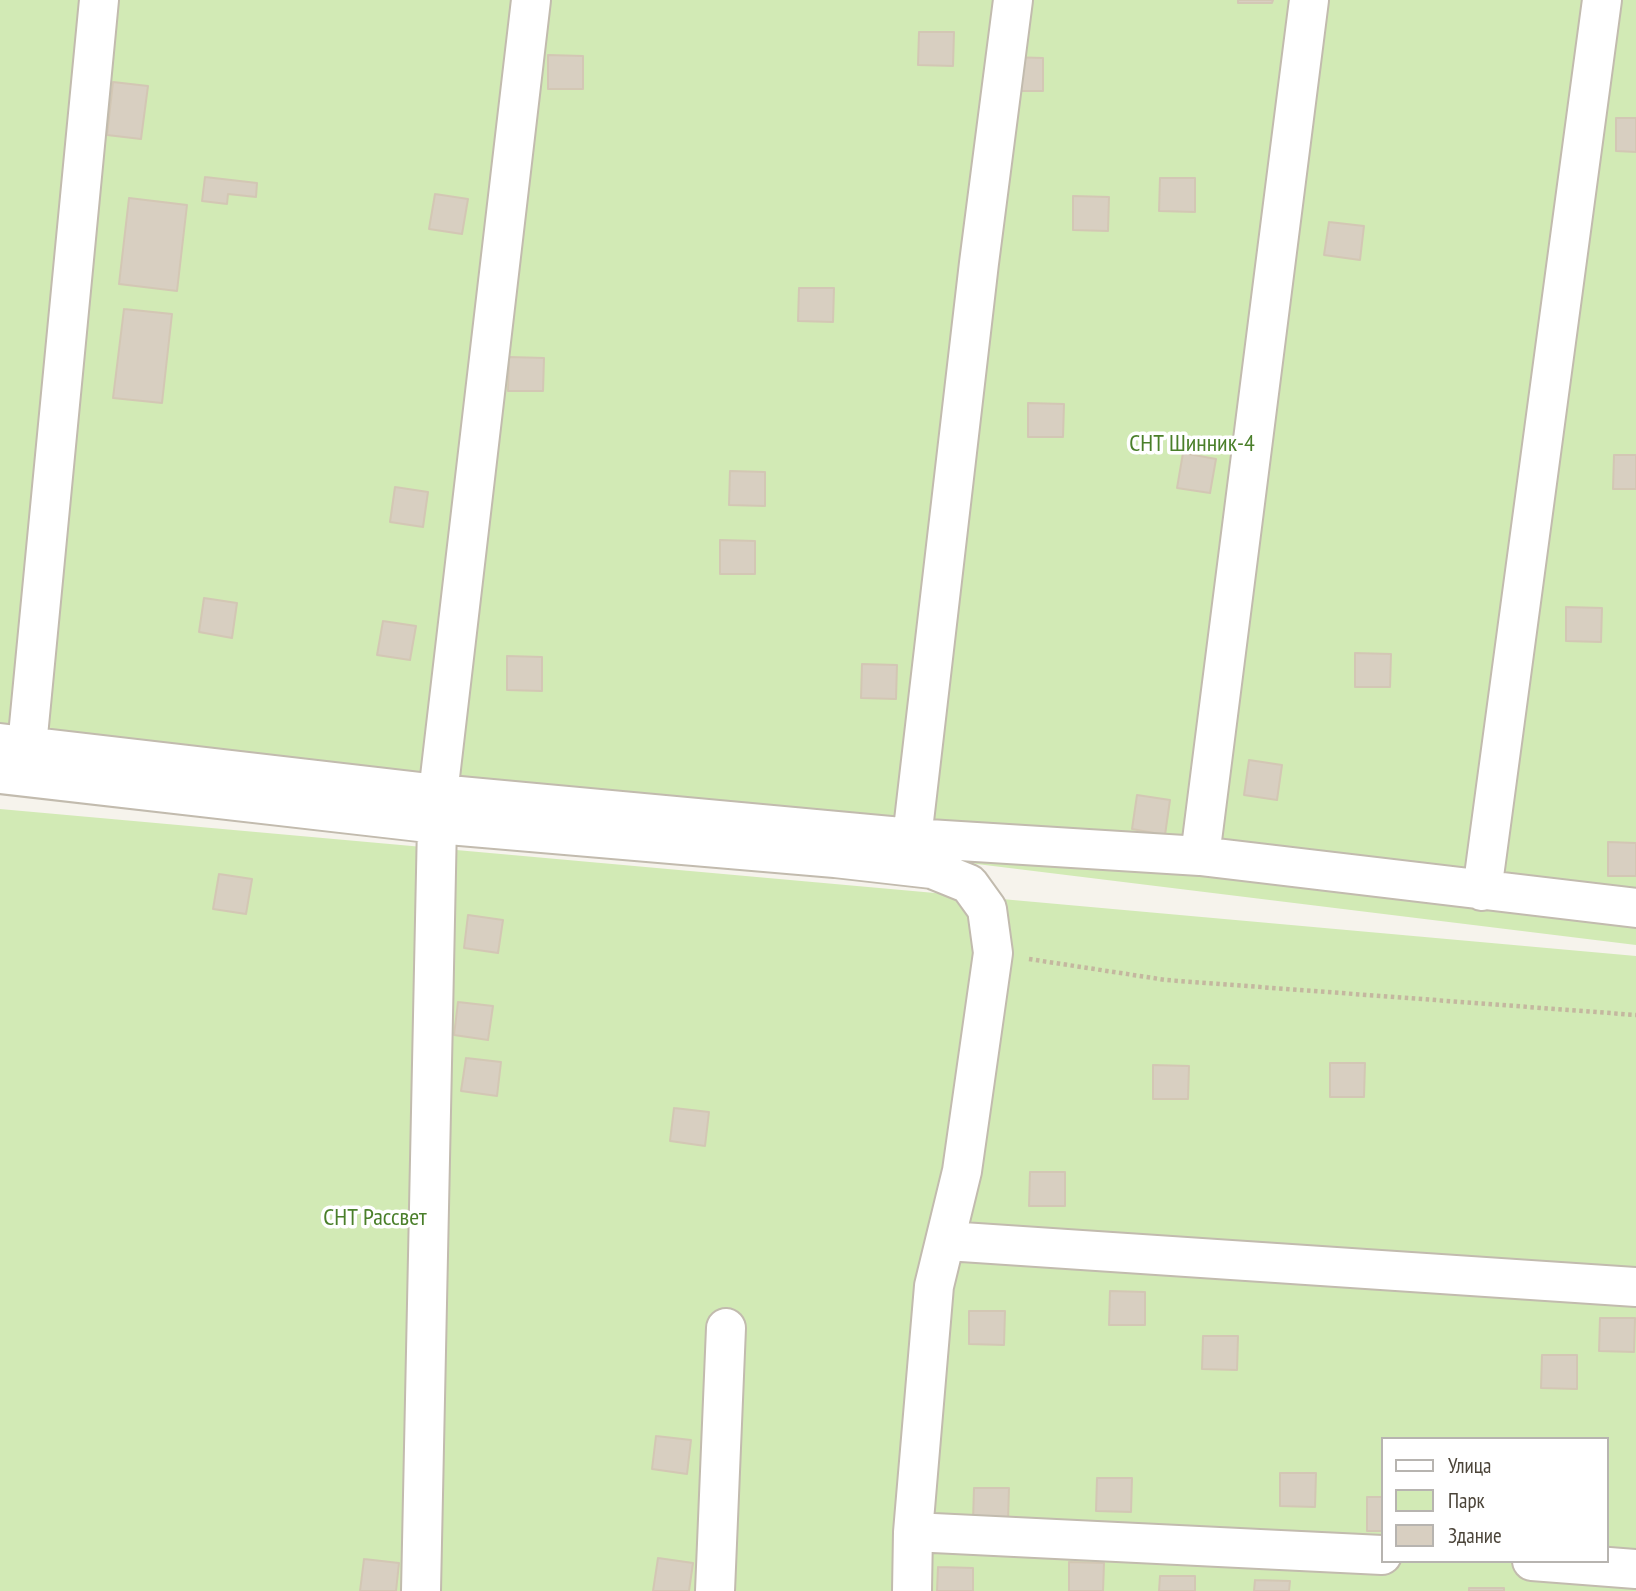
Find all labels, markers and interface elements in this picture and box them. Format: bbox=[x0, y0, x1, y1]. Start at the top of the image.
park label: СНТ Шинник-4 bbox=[1129, 430, 1255, 458]
park label: СНТ Рассвет bbox=[323, 1204, 427, 1232]
legend bbox=[1380, 1437, 1608, 1563]
text: Улица bbox=[1448, 1452, 1491, 1479]
text: Парк bbox=[1448, 1487, 1485, 1514]
text: Здание bbox=[1448, 1522, 1502, 1549]

